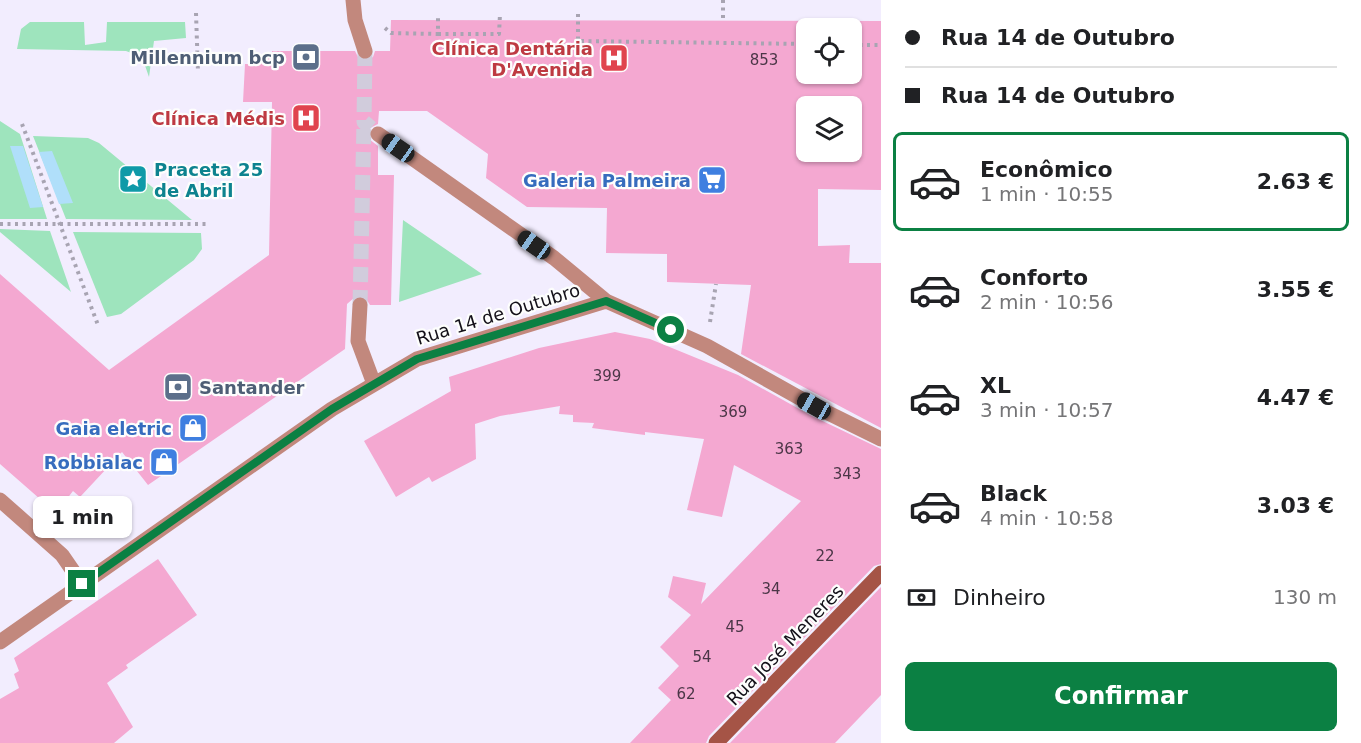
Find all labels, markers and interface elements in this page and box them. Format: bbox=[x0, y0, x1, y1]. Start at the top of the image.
map controls bbox=[796, 18, 862, 162]
button: locate bbox=[796, 18, 862, 84]
text: Rua 14 de Outubro bbox=[941, 25, 1175, 50]
place label: Clínica Dentária D'Avenida bbox=[431, 38, 593, 80]
bank icon: Millennium bcp bbox=[290, 41, 322, 73]
hospital icon: Clínica Dentária D'Avenida bbox=[598, 42, 630, 74]
place label: Millennium bcp bbox=[130, 47, 285, 68]
house number: 853 bbox=[750, 51, 778, 69]
text: Rua 14 de Outubro bbox=[941, 83, 1175, 108]
button: layers bbox=[796, 96, 862, 162]
hospital icon: Clínica Médis bbox=[290, 102, 322, 134]
place label: Clínica Médis bbox=[151, 108, 285, 129]
car bbox=[378, 130, 418, 166]
icon: car bbox=[908, 155, 962, 209]
text: Econômico bbox=[980, 157, 1113, 182]
place label: Praceta 25 de Abril bbox=[154, 159, 263, 201]
place icon: Praceta 25 de Abril bbox=[117, 163, 149, 195]
supermarket icon: Galeria Palmeira bbox=[696, 164, 728, 196]
text: 2.63 € bbox=[1257, 169, 1334, 194]
place label: Galeria Palmeira bbox=[523, 170, 691, 191]
text: 1 min · 10:55 bbox=[980, 182, 1114, 206]
car bbox=[514, 227, 554, 263]
icon: car bbox=[908, 263, 962, 317]
text: Conforto bbox=[980, 265, 1088, 290]
text: 3.55 € bbox=[1257, 277, 1334, 302]
street label: Rua 14 de Outubro bbox=[414, 279, 582, 349]
text: 2 min · 10:56 bbox=[980, 290, 1114, 314]
route start bbox=[657, 316, 684, 343]
house number: 399 bbox=[593, 367, 621, 385]
bank icon: Santander bbox=[162, 371, 194, 403]
icon: car bbox=[908, 371, 962, 425]
text: XL bbox=[980, 373, 1011, 398]
place label: Santander bbox=[199, 377, 305, 398]
text: 4.47 € bbox=[1257, 385, 1334, 410]
car bbox=[794, 389, 834, 423]
text: 3 min · 10:57 bbox=[980, 398, 1114, 422]
house number: 369 bbox=[719, 403, 747, 421]
shop icon: Gaia eletric bbox=[177, 412, 209, 444]
place label: Gaia eletric bbox=[56, 418, 172, 439]
house number: 363 bbox=[775, 440, 803, 458]
shop icon: Robbialac bbox=[148, 446, 180, 478]
place label: Robbialac bbox=[44, 452, 143, 473]
house number: 343 bbox=[833, 465, 861, 483]
icon: car bbox=[908, 479, 962, 533]
text: Black bbox=[980, 481, 1047, 506]
text: 3.03 € bbox=[1257, 493, 1334, 518]
callout: 1 min bbox=[32, 497, 132, 539]
text: 1 min bbox=[51, 505, 114, 529]
text: 4 min · 10:58 bbox=[980, 506, 1114, 530]
house number: 22 bbox=[815, 547, 835, 565]
route end bbox=[68, 570, 95, 597]
house number: 34 bbox=[761, 580, 781, 598]
street label: Rua José Meneres bbox=[722, 581, 848, 709]
icon: cash bbox=[905, 581, 938, 614]
text: Dinheiro bbox=[953, 585, 1046, 610]
text: 130 m bbox=[1273, 585, 1337, 609]
house number: 45 bbox=[725, 618, 745, 636]
house number: 54 bbox=[692, 648, 712, 666]
button: Confirmar bbox=[905, 662, 1337, 731]
house number: 62 bbox=[676, 685, 696, 703]

